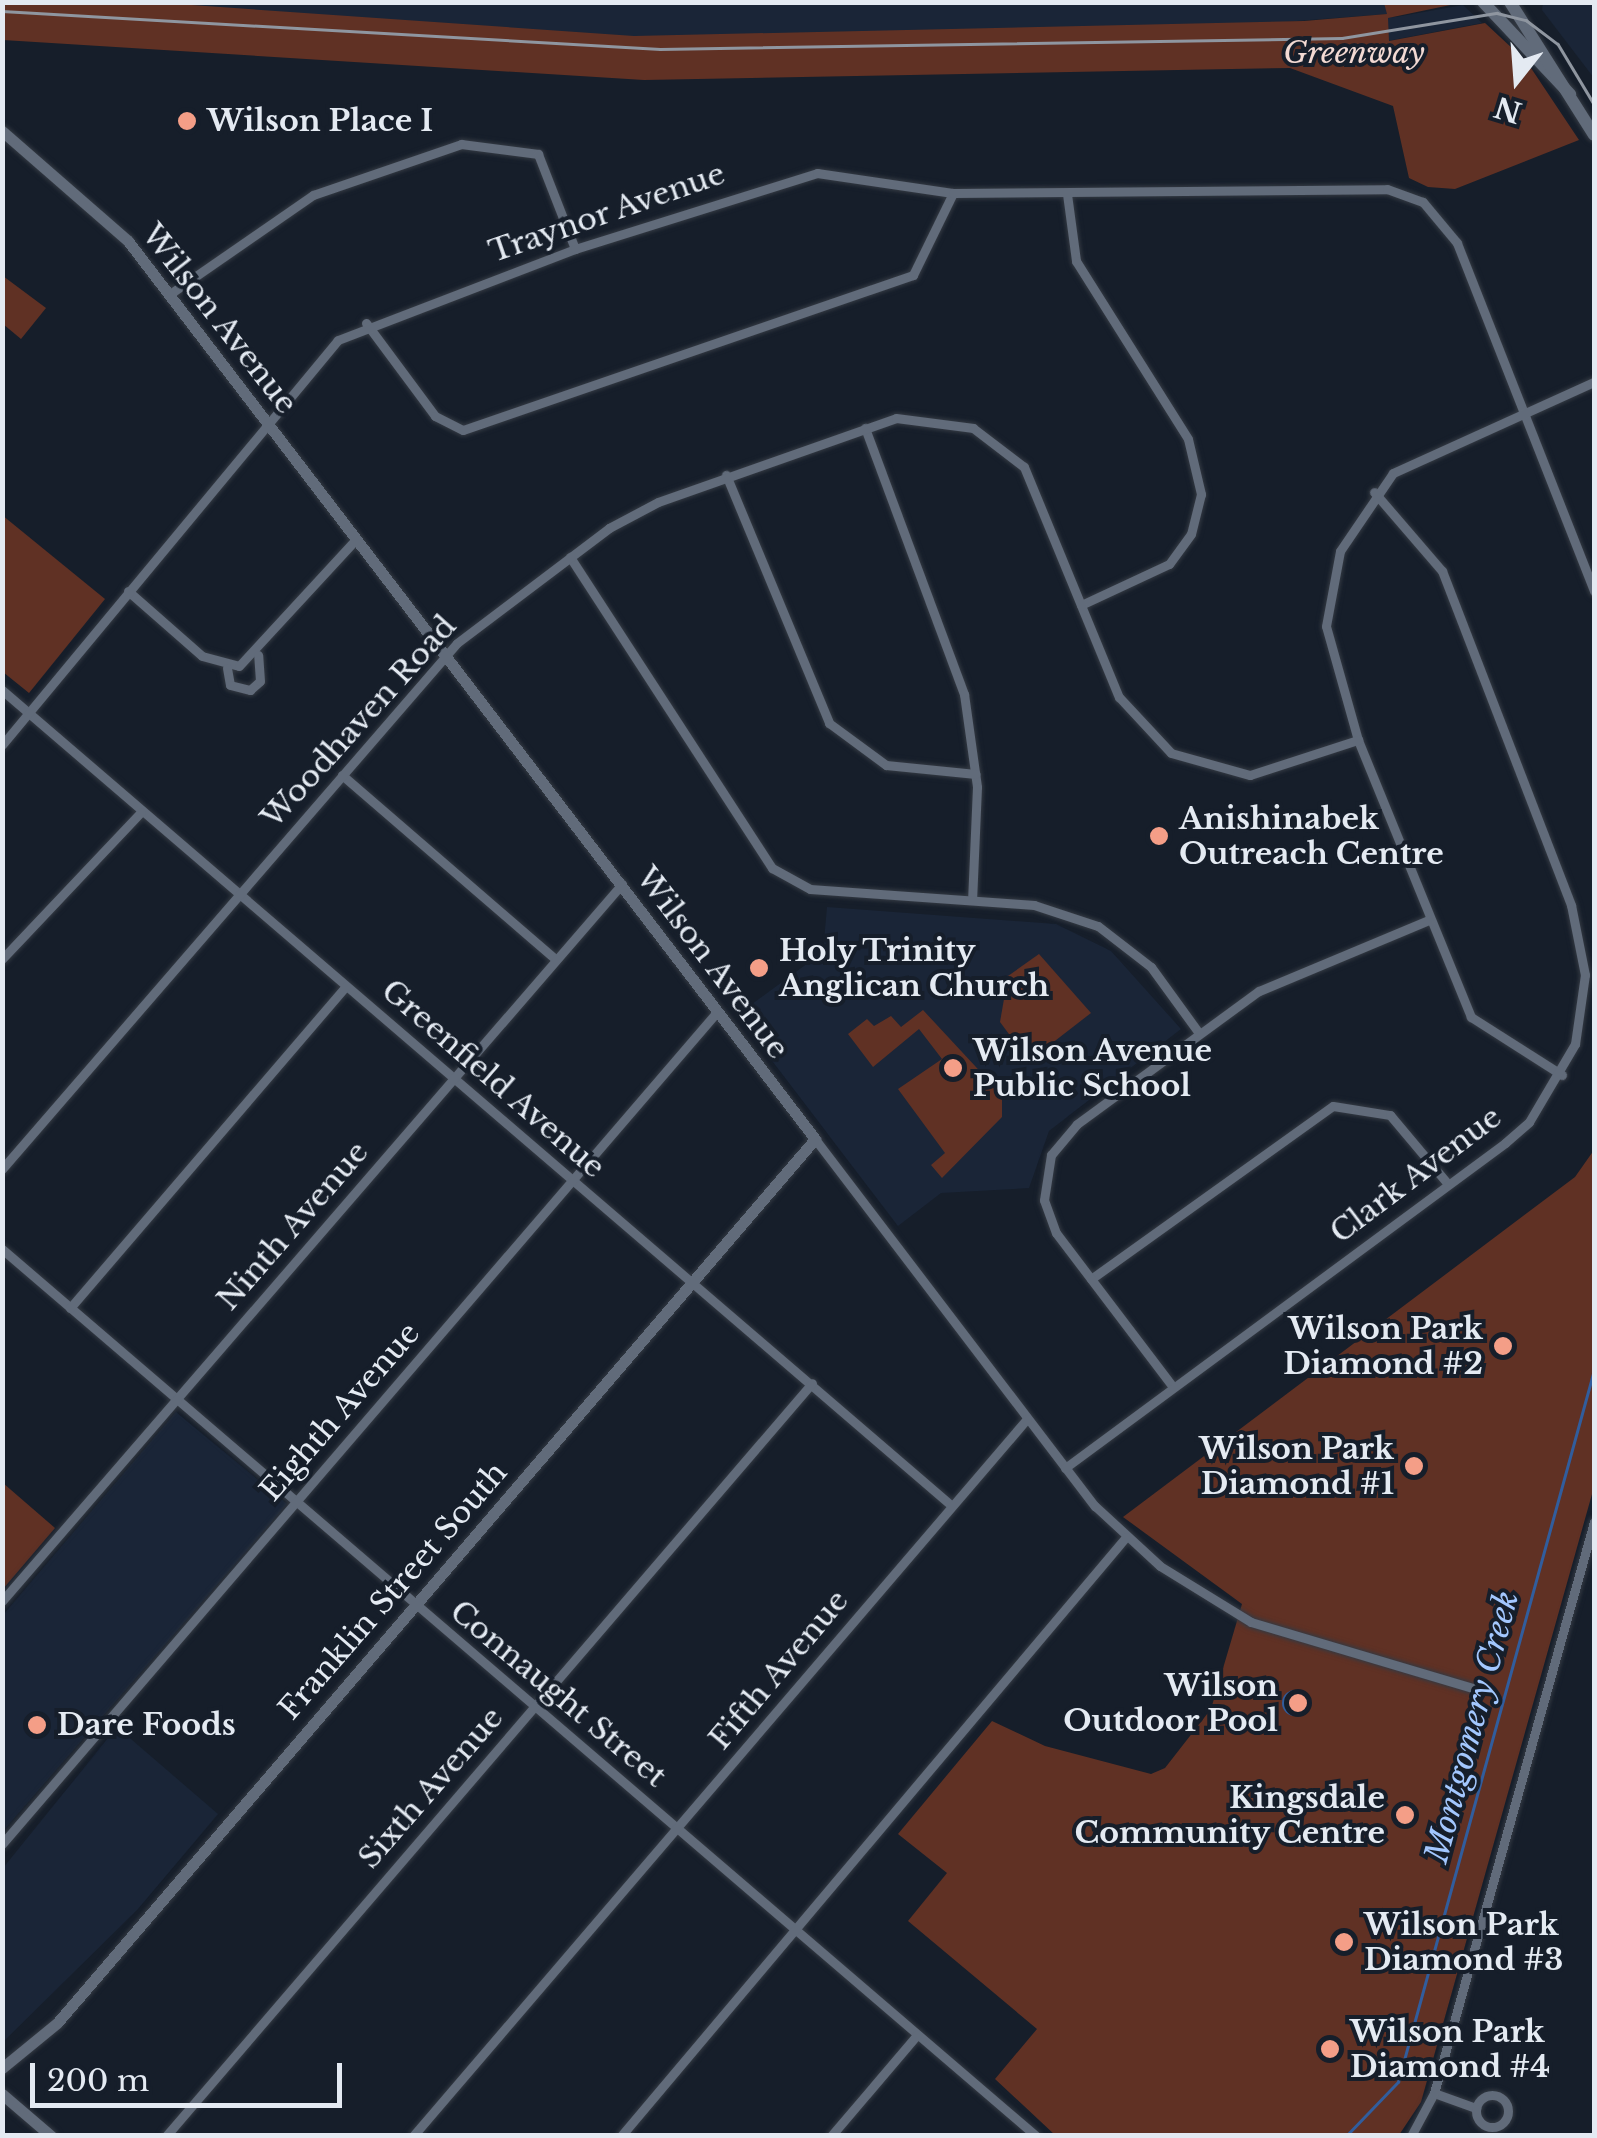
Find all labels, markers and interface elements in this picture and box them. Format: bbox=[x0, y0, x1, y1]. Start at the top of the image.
north arrow bbox=[1467, 30, 1567, 130]
park label: Greenway bbox=[1283, 35, 1425, 71]
text: N bbox=[1490, 89, 1526, 130]
place label: Wilson Place I bbox=[207, 103, 433, 139]
marker: Wilson Place I bbox=[176, 110, 198, 132]
street label: Traynor Avenue bbox=[483, 155, 731, 271]
street label: Wilson Avenue bbox=[133, 217, 305, 421]
street label: Woodhaven Road bbox=[254, 609, 464, 835]
place label: Anishinabek Outreach Centre bbox=[1179, 801, 1444, 872]
marker: Anishinabek Outreach Centre bbox=[1148, 825, 1170, 847]
street label: Wilson Avenue bbox=[628, 860, 796, 1066]
place label: Holy Trinity Anglican Church bbox=[779, 933, 1049, 1004]
marker: Holy Trinity Anglican Church bbox=[748, 957, 770, 979]
street label: Greenfield Avenue bbox=[374, 972, 612, 1186]
place label: Wilson Avenue Public School bbox=[973, 1033, 1213, 1104]
marker: Wilson Avenue Public School bbox=[942, 1057, 964, 1079]
street label: Clark Avenue bbox=[1323, 1099, 1509, 1251]
street label: Ninth Avenue bbox=[210, 1134, 376, 1318]
place label: Wilson Park Diamond #2 bbox=[1283, 1311, 1483, 1382]
street label: Eighth Avenue bbox=[252, 1315, 428, 1509]
marker: Wilson Park Diamond #2 bbox=[1492, 1335, 1514, 1357]
place label: Wilson Park Diamond #1 bbox=[1199, 1431, 1394, 1502]
street label: Franklin Street South bbox=[271, 1455, 515, 1727]
marker: Wilson Park Diamond #1 bbox=[1403, 1455, 1425, 1477]
street label: Fifth Avenue bbox=[702, 1583, 856, 1757]
water label: Montgomery Creek bbox=[1417, 1587, 1527, 1867]
street label: Connaught Street bbox=[443, 1593, 673, 1795]
place label: Wilson Outdoor Pool bbox=[1063, 1668, 1278, 1738]
marker: Wilson Outdoor Pool bbox=[1287, 1692, 1309, 1714]
street label: Sixth Avenue bbox=[351, 1700, 511, 1876]
place label: Dare Foods bbox=[57, 1707, 236, 1743]
marker: Dare Foods bbox=[26, 1714, 48, 1736]
place label: Kingsdale Community Centre bbox=[1074, 1780, 1385, 1850]
marker: Kingsdale Community Centre bbox=[1394, 1804, 1416, 1826]
place label: Wilson Park Diamond #3 bbox=[1364, 1907, 1563, 1978]
marker: Wilson Park Diamond #3 bbox=[1333, 1931, 1355, 1953]
place label: Wilson Park Diamond #4 bbox=[1350, 2014, 1550, 2084]
marker: Wilson Park Diamond #4 bbox=[1319, 2038, 1341, 2060]
scale bar bbox=[35, 2043, 348, 2105]
text: 200 m bbox=[47, 2062, 149, 2099]

